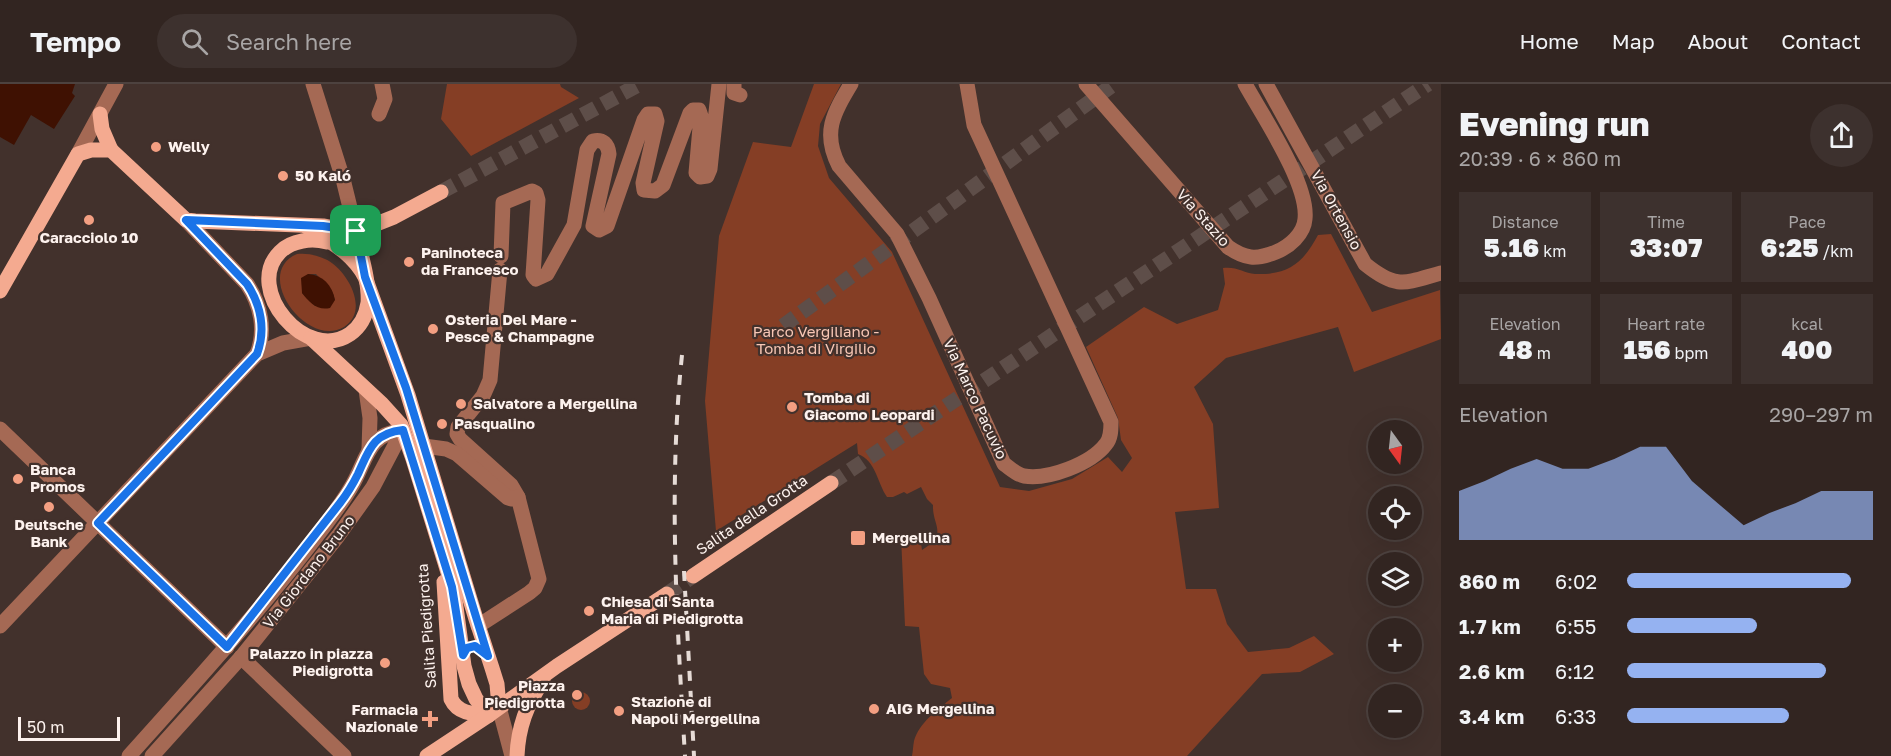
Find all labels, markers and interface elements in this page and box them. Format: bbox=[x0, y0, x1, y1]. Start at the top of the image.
search box bbox=[157, 14, 577, 68]
text: Tempo bbox=[30, 25, 121, 58]
icon: search bbox=[178, 25, 211, 58]
text: Search here bbox=[226, 28, 352, 55]
text: Home bbox=[1519, 28, 1579, 54]
text: Map bbox=[1612, 28, 1655, 54]
text: About bbox=[1688, 28, 1748, 54]
text: Contact bbox=[1781, 28, 1861, 54]
text: Evening run bbox=[1459, 104, 1650, 143]
button: share bbox=[1810, 104, 1873, 167]
place label: Welly bbox=[168, 137, 210, 155]
marker: Welly bbox=[149, 140, 163, 154]
text: 20:39 · 6 × 860 m bbox=[1459, 146, 1621, 170]
place label: 50 Kaló bbox=[295, 166, 351, 184]
street label: Via Ortensio bbox=[1308, 166, 1366, 253]
marker: 50 Kaló bbox=[276, 169, 290, 183]
street label: Via Stazio bbox=[1173, 185, 1234, 250]
pin bbox=[330, 205, 381, 256]
text: Distance bbox=[1491, 212, 1559, 232]
text: Time bbox=[1647, 212, 1685, 232]
text: Pace bbox=[1788, 212, 1826, 232]
marker: Caracciolo 10 bbox=[82, 213, 96, 227]
icon: arrive bbox=[339, 214, 372, 247]
place label: Caracciolo 10 bbox=[39, 228, 139, 246]
text: 5.16 bbox=[1484, 232, 1539, 263]
text: 33:07 bbox=[1630, 232, 1702, 263]
text: 6:25 bbox=[1761, 232, 1819, 263]
text: km bbox=[1539, 241, 1566, 261]
text: /km bbox=[1819, 241, 1853, 261]
place label: Paninoteca da Francesco bbox=[421, 243, 519, 278]
marker: Paninoteca da Francesco bbox=[402, 255, 416, 269]
place label: Osteria Del Mare - Pesce & Champagne bbox=[445, 310, 595, 345]
text: Elevation bbox=[1489, 314, 1561, 334]
text: Heart rate bbox=[1627, 314, 1705, 334]
text: kcal bbox=[1791, 314, 1823, 334]
marker: Osteria Del Mare - Pesce & Champagne bbox=[426, 322, 440, 336]
park label: Parco Vergiliano - Tomba di Virgilio bbox=[753, 322, 880, 357]
text: 48 bbox=[1499, 334, 1533, 365]
text: 156 bbox=[1624, 334, 1671, 365]
text: 400 bbox=[1782, 334, 1832, 365]
street label: Via Marco Pacuvio bbox=[940, 335, 1012, 462]
text: m bbox=[1533, 343, 1551, 363]
text: bpm bbox=[1671, 343, 1708, 363]
place label: Tomba di Giacomo Leopardi bbox=[804, 388, 935, 423]
place label: Salvatore a Mergellina bbox=[473, 394, 637, 412]
marker: Salvatore a Mergellina bbox=[454, 397, 468, 411]
marker: Tomba di Giacomo Leopardi bbox=[785, 400, 799, 414]
text: Elevation bbox=[1459, 402, 1548, 426]
text: 290–297 m bbox=[1769, 402, 1873, 426]
place label: Pasqualino bbox=[454, 414, 535, 432]
marker: Pasqualino bbox=[435, 417, 449, 431]
north arrow bbox=[1368, 420, 1422, 474]
map controls bbox=[1368, 420, 1422, 738]
place label: Banca Promos bbox=[30, 460, 85, 495]
street label: Salita della Grotta bbox=[692, 470, 811, 558]
marker: Banca Promos bbox=[11, 472, 25, 486]
button: locate bbox=[1368, 486, 1422, 540]
marker: Deutsche Bank bbox=[42, 500, 56, 514]
street label: Via Giordano Bruno bbox=[258, 511, 358, 631]
place label: Deutsche Bank bbox=[14, 515, 84, 550]
place label: Mergellina bbox=[872, 528, 950, 546]
marker: Mergellina bbox=[849, 529, 867, 547]
button: layers bbox=[1368, 552, 1422, 606]
street label: Salita Piedigrotta bbox=[413, 563, 439, 689]
text: 860 m bbox=[1459, 569, 1520, 593]
text: 6:02 bbox=[1555, 569, 1597, 593]
place label: Chiesa di Santa Maria di Piedigrotta bbox=[601, 592, 744, 627]
marker: Chiesa di Santa Maria di Piedigrotta bbox=[582, 604, 596, 618]
text: 1.7 km bbox=[1459, 614, 1521, 638]
text: 6:55 bbox=[1555, 614, 1596, 638]
button: + bbox=[1368, 618, 1422, 672]
place label: Palazzo in piazza Piedigrotta bbox=[249, 644, 373, 679]
marker: Palazzo in piazza Piedigrotta bbox=[378, 656, 392, 670]
text: 2.6 km bbox=[1459, 659, 1524, 683]
text: 6:12 bbox=[1555, 659, 1594, 683]
place label: Piazza Piedigrotta bbox=[484, 676, 565, 711]
button: − bbox=[1368, 684, 1422, 738]
marker: Piazza Piedigrotta bbox=[570, 688, 584, 702]
place label: Stazione di Napoli Mergellina bbox=[631, 692, 760, 727]
place label: AIG Mergellina bbox=[886, 699, 995, 717]
place label: Farmacia Nazionale bbox=[346, 700, 418, 735]
marker: AIG Mergellina bbox=[867, 702, 881, 716]
marker: Stazione di Napoli Mergellina bbox=[612, 704, 626, 718]
text: 3.4 km bbox=[1459, 704, 1524, 728]
text: 6:33 bbox=[1555, 704, 1597, 728]
marker: Farmacia Nazionale bbox=[423, 712, 437, 726]
scale bar bbox=[18, 714, 120, 742]
text: 50 m bbox=[27, 717, 64, 737]

